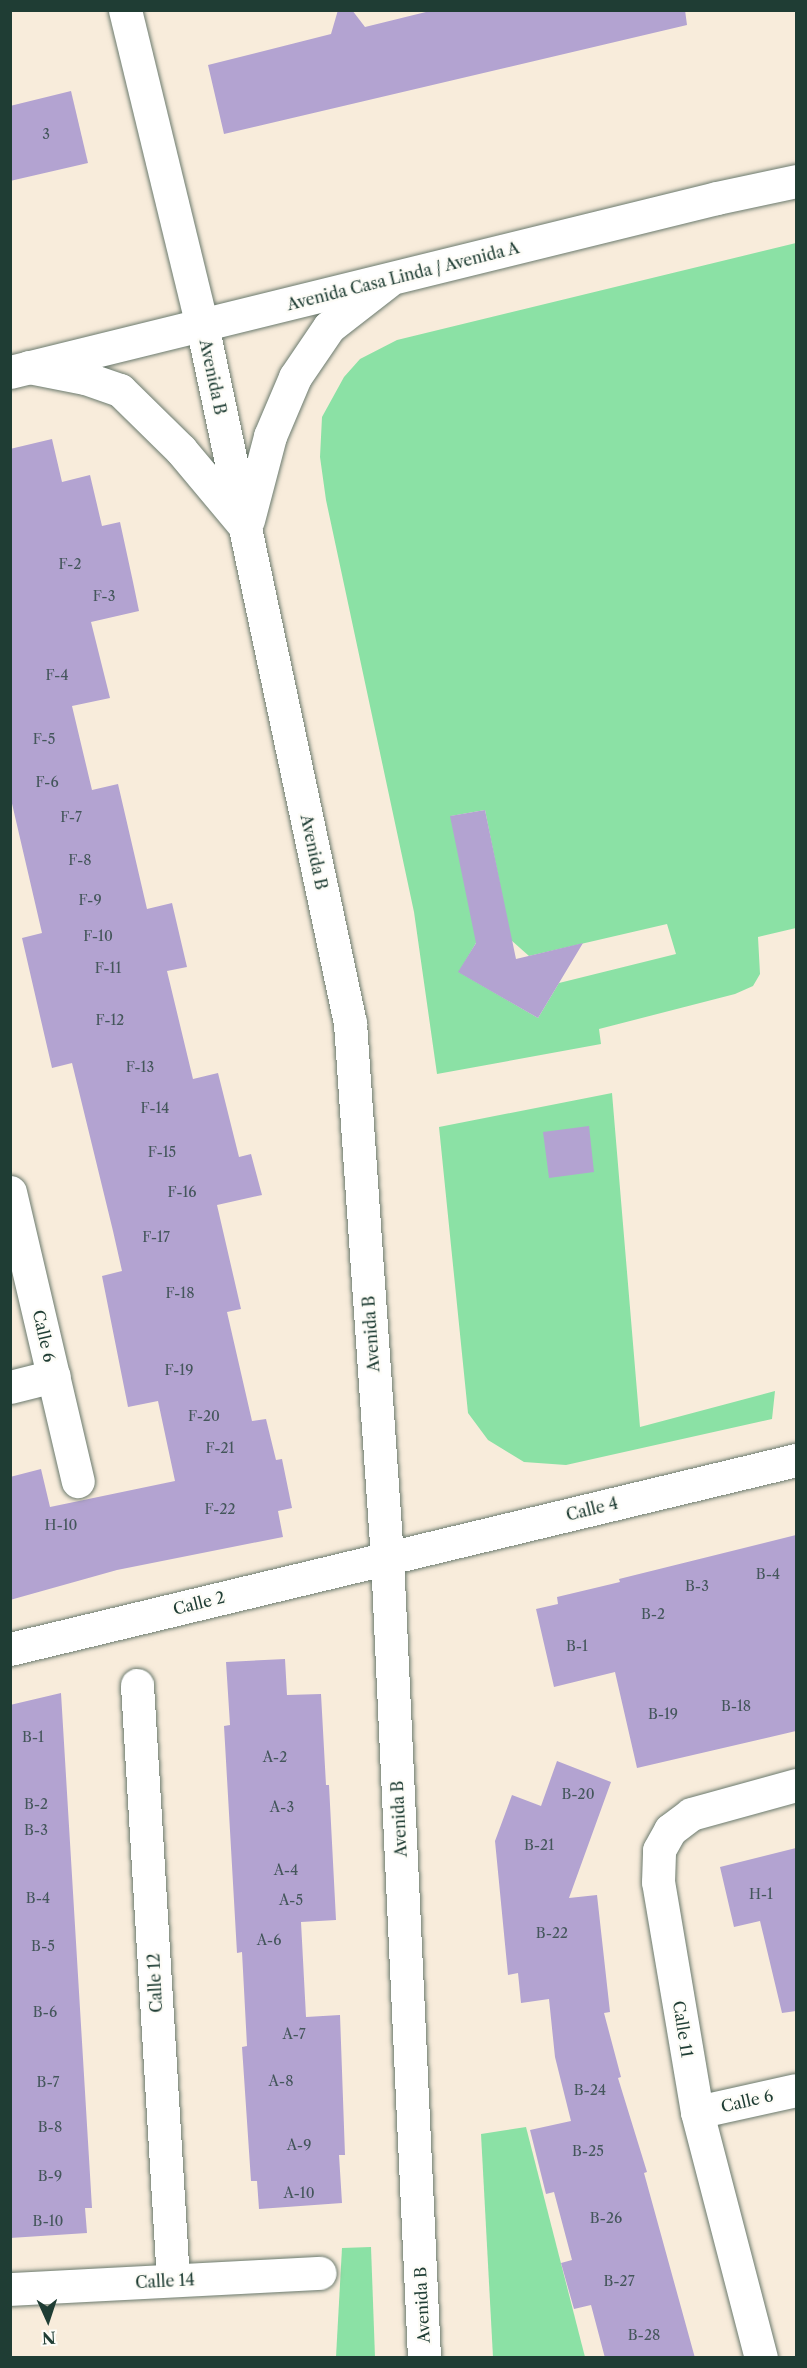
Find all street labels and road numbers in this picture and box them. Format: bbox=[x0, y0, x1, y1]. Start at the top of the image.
street label: Avenida Casa Linda / Avenida A bbox=[284, 238, 522, 314]
street label: Avenida B bbox=[196, 338, 230, 416]
street label: Avenida B bbox=[297, 813, 331, 891]
street label: Avenida B bbox=[359, 1295, 383, 1373]
street label: Calle 6 bbox=[29, 1308, 59, 1364]
street label: Calle 4 bbox=[564, 1493, 620, 1525]
street label: Calle 2 bbox=[171, 1587, 227, 1619]
street label: Avenida B bbox=[387, 1780, 411, 1858]
street label: Calle 12 bbox=[144, 1953, 166, 2013]
street label: Calle 11 bbox=[669, 1999, 697, 2059]
street label: Calle 6 bbox=[719, 2086, 775, 2116]
street label: Avenida B bbox=[410, 2266, 434, 2344]
street label: Calle 14 bbox=[135, 2270, 195, 2292]

